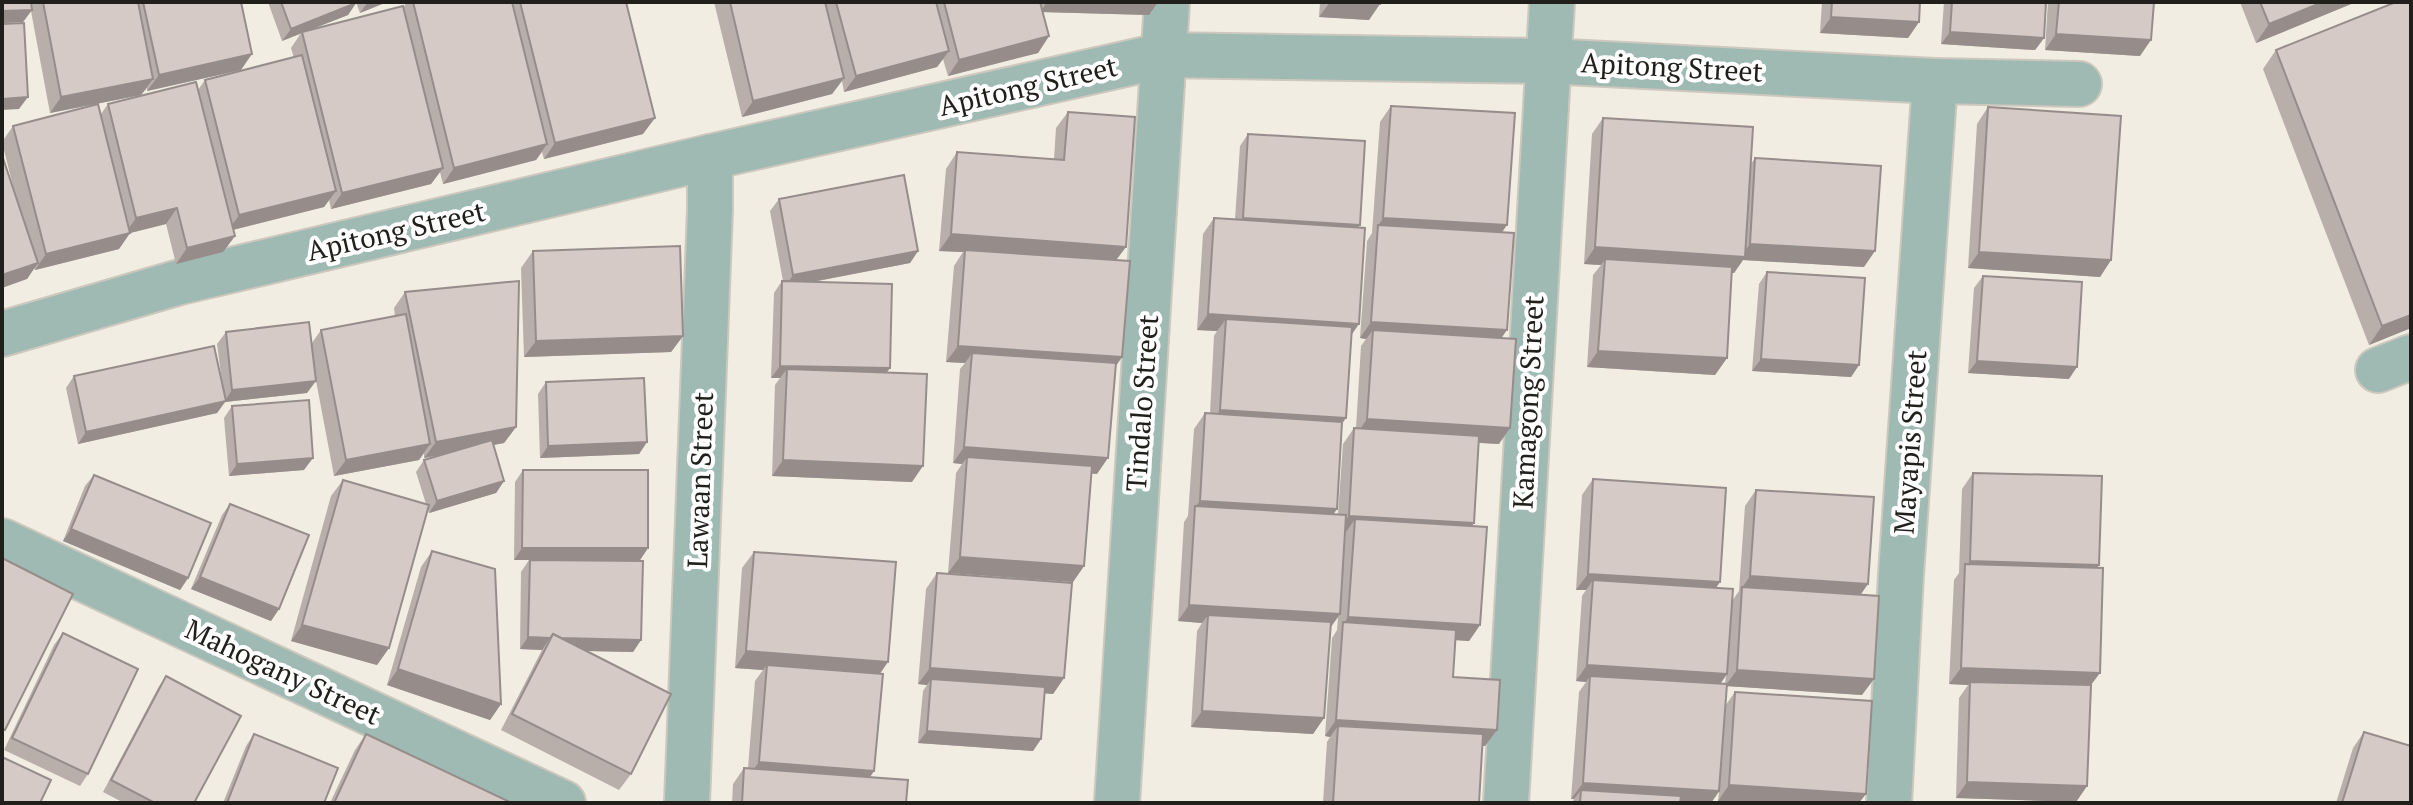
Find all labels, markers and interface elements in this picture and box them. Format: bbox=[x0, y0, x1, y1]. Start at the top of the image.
street label: Apitong Street bbox=[1580, 43, 1765, 90]
street label: Apitong Street bbox=[935, 47, 1121, 124]
street label: Apitong Street bbox=[303, 192, 489, 269]
street label: Kamagong Street bbox=[1503, 294, 1552, 510]
street label: Tindalo Street bbox=[1117, 313, 1166, 493]
street label: Mayapis Street bbox=[1885, 348, 1934, 535]
street label: Lawaan Street bbox=[678, 391, 721, 569]
street label: Mahogany Street bbox=[180, 610, 387, 733]

